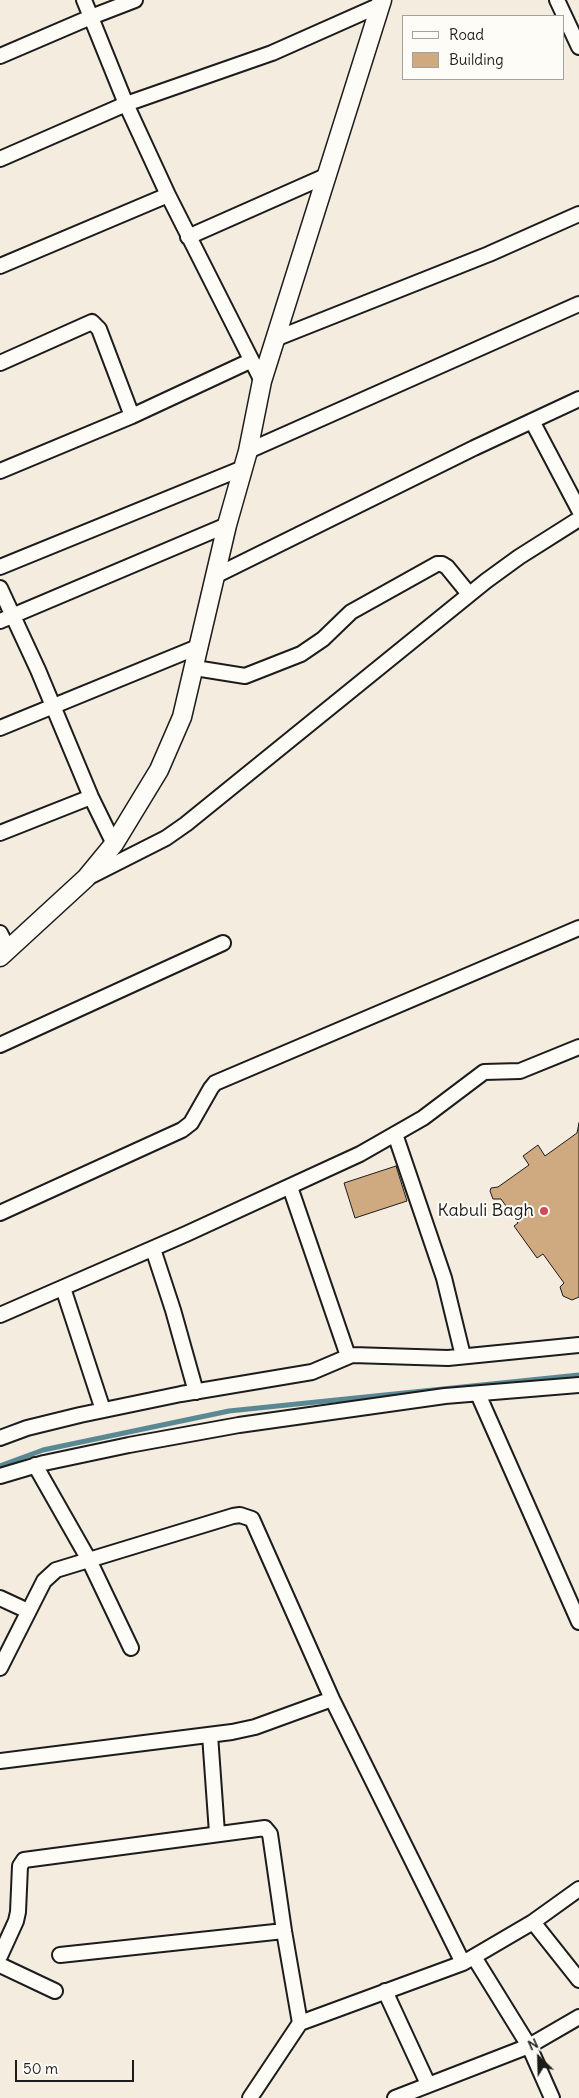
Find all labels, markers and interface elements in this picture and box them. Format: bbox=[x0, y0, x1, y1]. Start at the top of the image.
legend bbox=[402, 15, 564, 80]
text: Road bbox=[449, 25, 484, 44]
text: Building bbox=[449, 50, 504, 69]
place label: Kabuli Bagh bbox=[438, 1200, 534, 1222]
marker: Kabuli Bagh bbox=[538, 1205, 550, 1217]
north arrow bbox=[514, 2033, 564, 2083]
text: N bbox=[525, 2034, 541, 2054]
scale bar bbox=[18, 2050, 136, 2082]
text: 50 m bbox=[23, 2059, 58, 2078]

